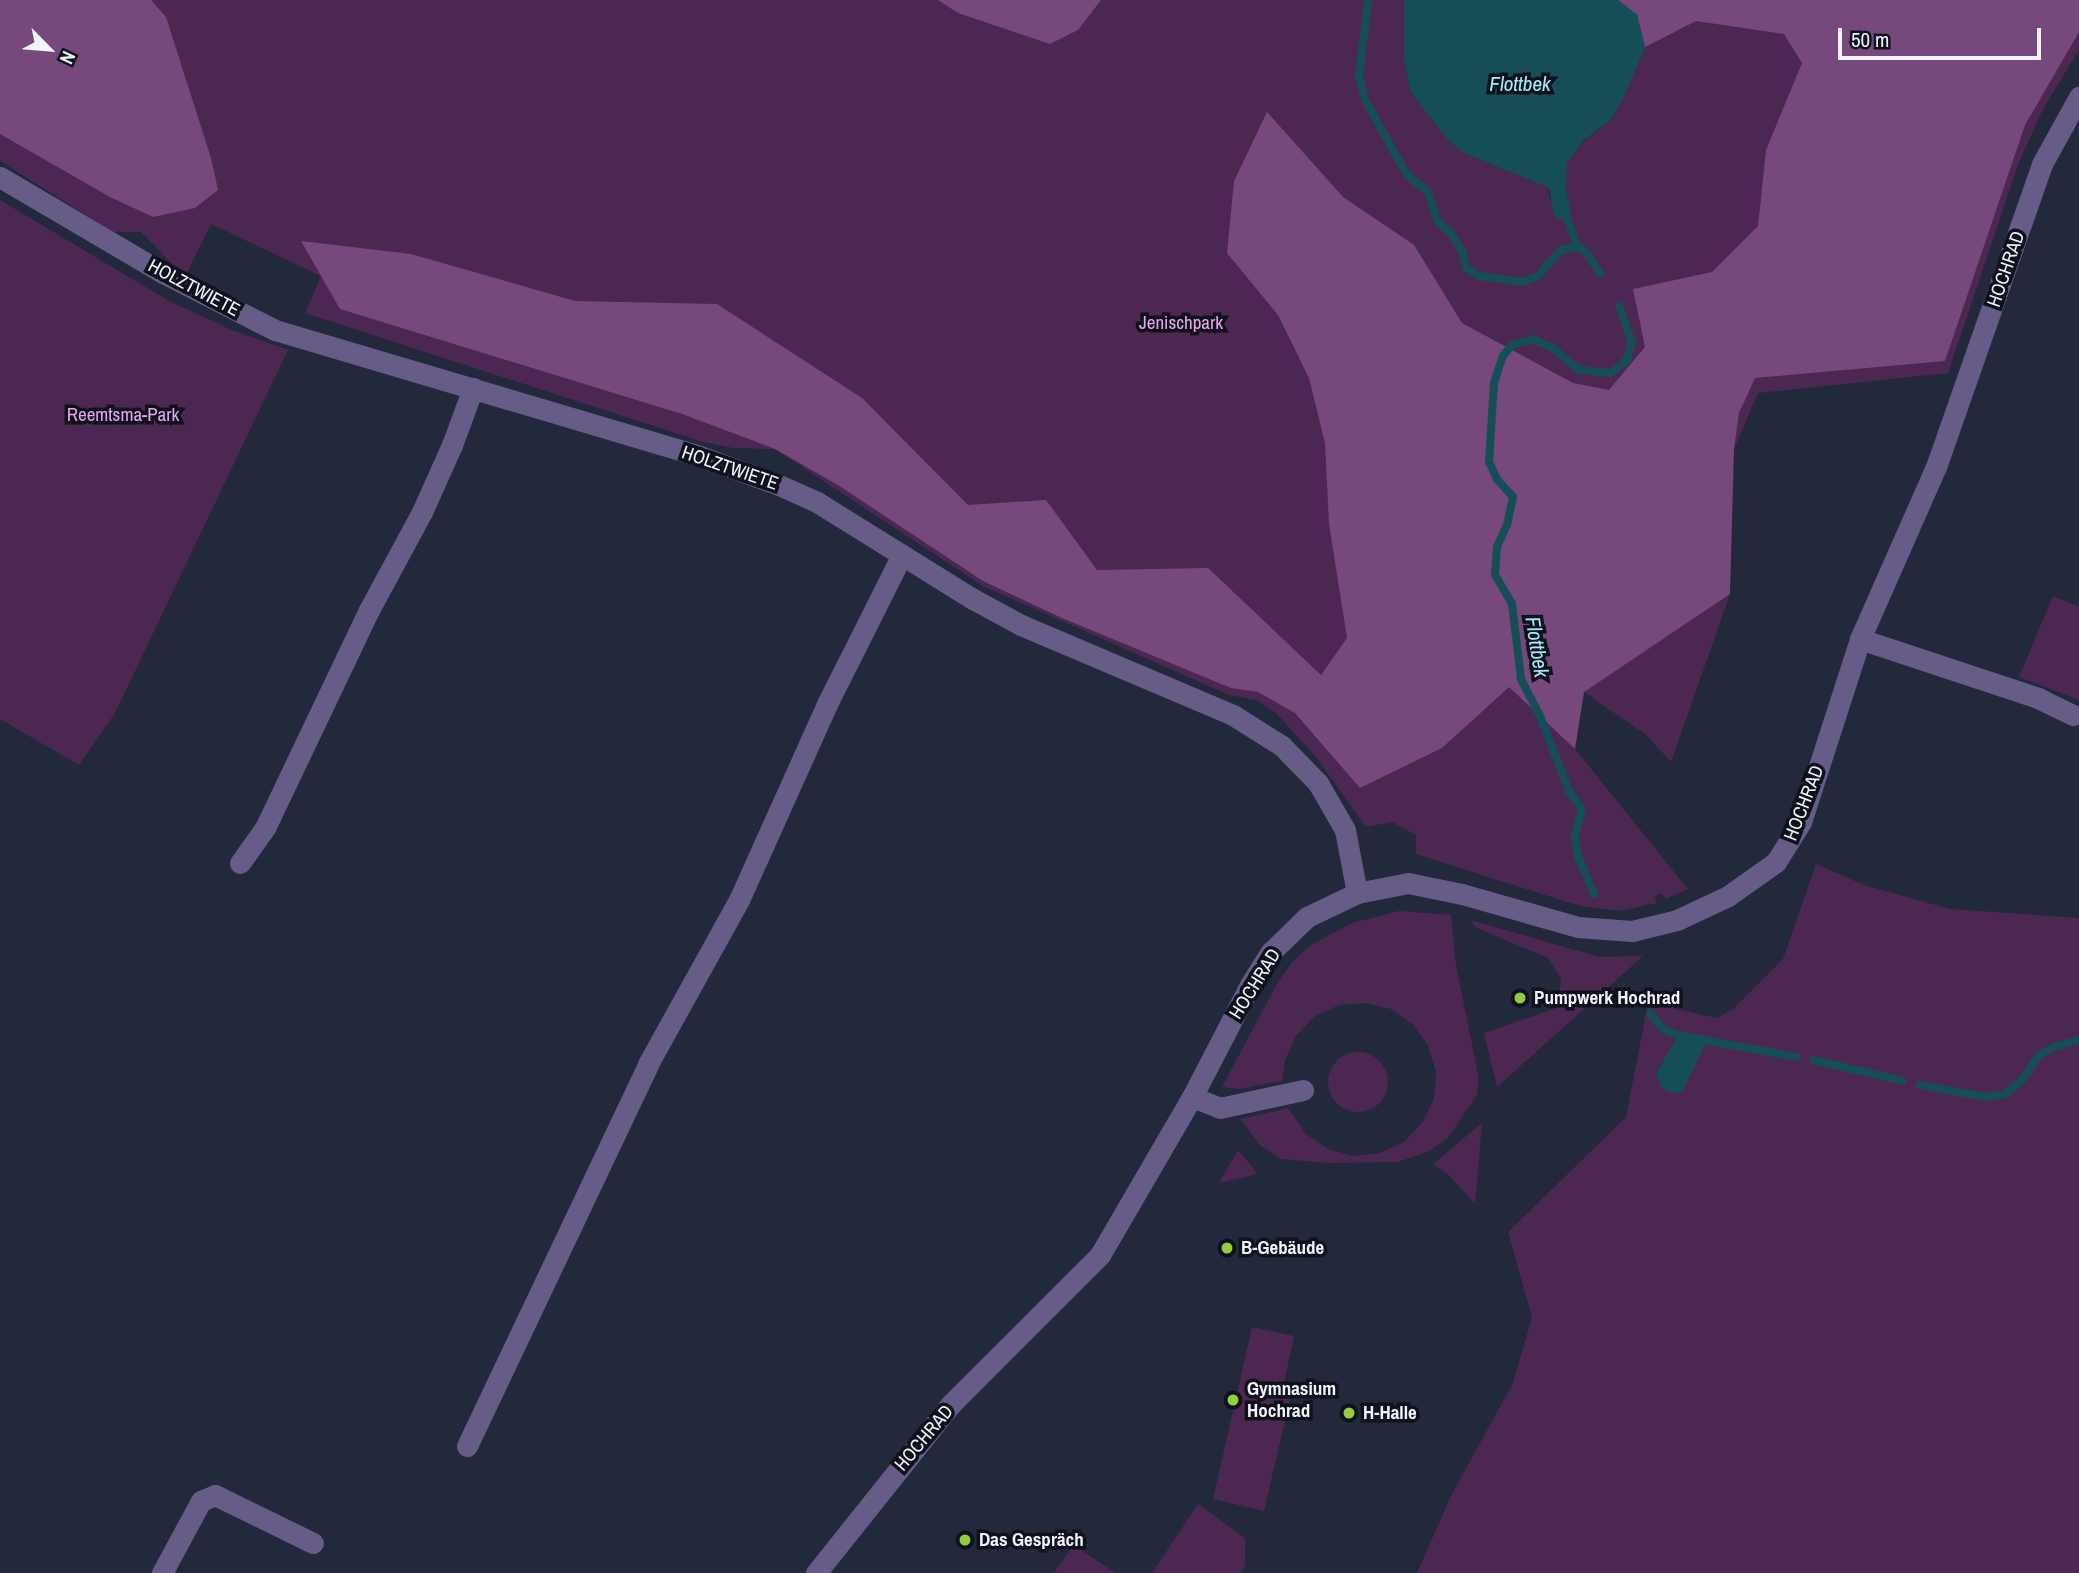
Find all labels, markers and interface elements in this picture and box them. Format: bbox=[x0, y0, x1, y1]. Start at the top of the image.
north arrow bbox=[14, 14, 84, 84]
scale bar bbox=[1841, 14, 2044, 58]
text: 50 m bbox=[1851, 25, 1889, 54]
text: N bbox=[54, 47, 82, 68]
water label: Flottbek bbox=[1489, 71, 1551, 97]
street label: HOCHRAD bbox=[1982, 228, 2030, 310]
street label: HOLZTWIETE bbox=[144, 254, 244, 322]
park label: Jenischpark bbox=[1139, 312, 1223, 334]
park label: Reemtsma-Park bbox=[67, 404, 179, 426]
street label: HOLZTWIETE bbox=[679, 441, 781, 495]
water label: Flottbek bbox=[1520, 615, 1554, 679]
street label: HOCHRAD bbox=[1779, 762, 1829, 844]
street label: HOCHRAD bbox=[1224, 945, 1286, 1023]
place label: Pumpwerk Hochrad bbox=[1534, 987, 1680, 1009]
marker: Pumpwerk Hochrad bbox=[1512, 990, 1528, 1006]
place label: B-Gebäude bbox=[1241, 1237, 1324, 1259]
marker: B-Gebäude bbox=[1219, 1240, 1235, 1256]
place label: Gymnasium Hochrad bbox=[1247, 1378, 1336, 1422]
marker: Gymnasium Hochrad bbox=[1225, 1392, 1241, 1408]
street label: HOCHRAD bbox=[890, 1401, 958, 1475]
place label: H-Halle bbox=[1363, 1402, 1417, 1424]
marker: H-Halle bbox=[1341, 1405, 1357, 1421]
place label: Das Gespräch bbox=[979, 1529, 1084, 1551]
marker: Das Gespräch bbox=[957, 1532, 973, 1548]

